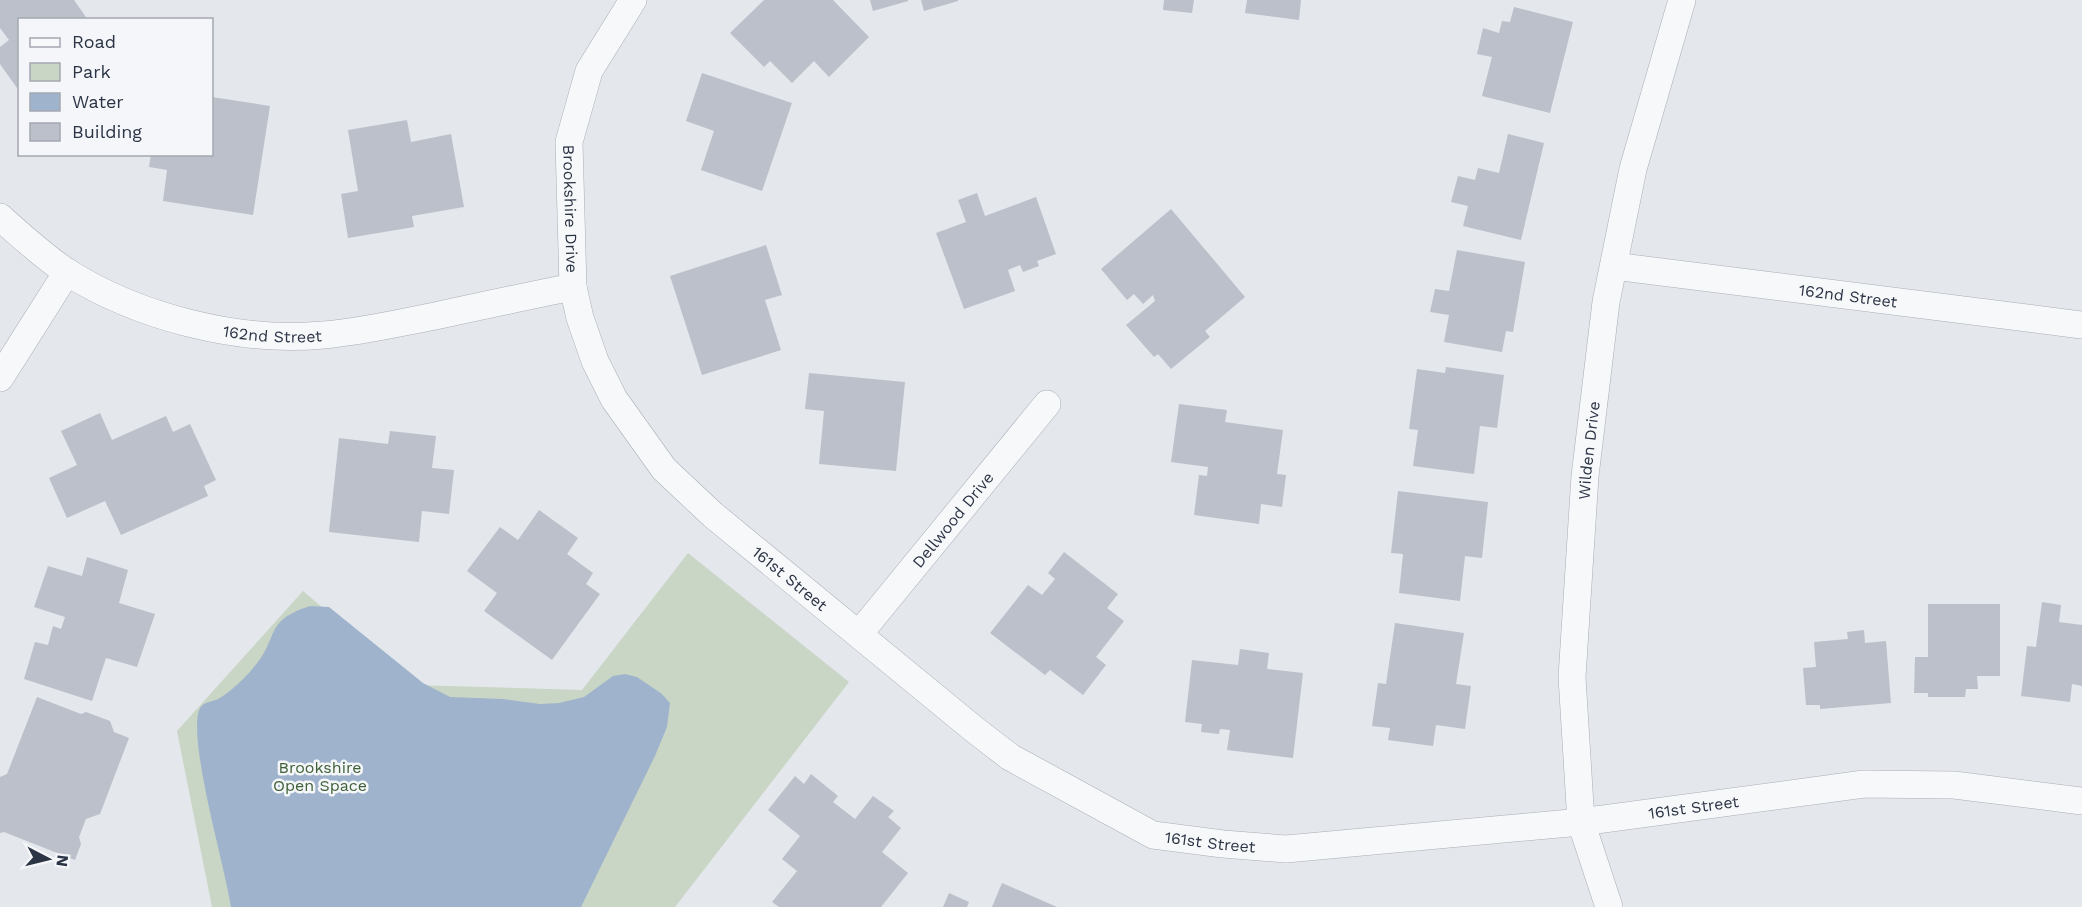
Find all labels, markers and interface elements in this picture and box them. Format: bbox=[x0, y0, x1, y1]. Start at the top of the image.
legend bbox=[18, 18, 213, 156]
text: Road bbox=[72, 31, 116, 52]
text: Park bbox=[72, 61, 111, 82]
text: Water bbox=[72, 91, 124, 112]
text: Building bbox=[72, 121, 142, 142]
street label: Brookshire Drive bbox=[560, 144, 582, 273]
street label: 162nd Street bbox=[1798, 280, 1899, 311]
street label: 162nd Street bbox=[222, 321, 323, 346]
street label: Wilden Drive bbox=[1574, 400, 1603, 500]
street label: Dellwood Drive bbox=[908, 468, 997, 571]
street label: 161st Street bbox=[749, 542, 831, 615]
park label: Brookshire Open Space bbox=[273, 758, 367, 795]
street label: 161st Street bbox=[1647, 791, 1740, 822]
street label: 161st Street bbox=[1164, 827, 1256, 856]
north arrow bbox=[18, 829, 78, 889]
text: N bbox=[52, 854, 73, 868]

